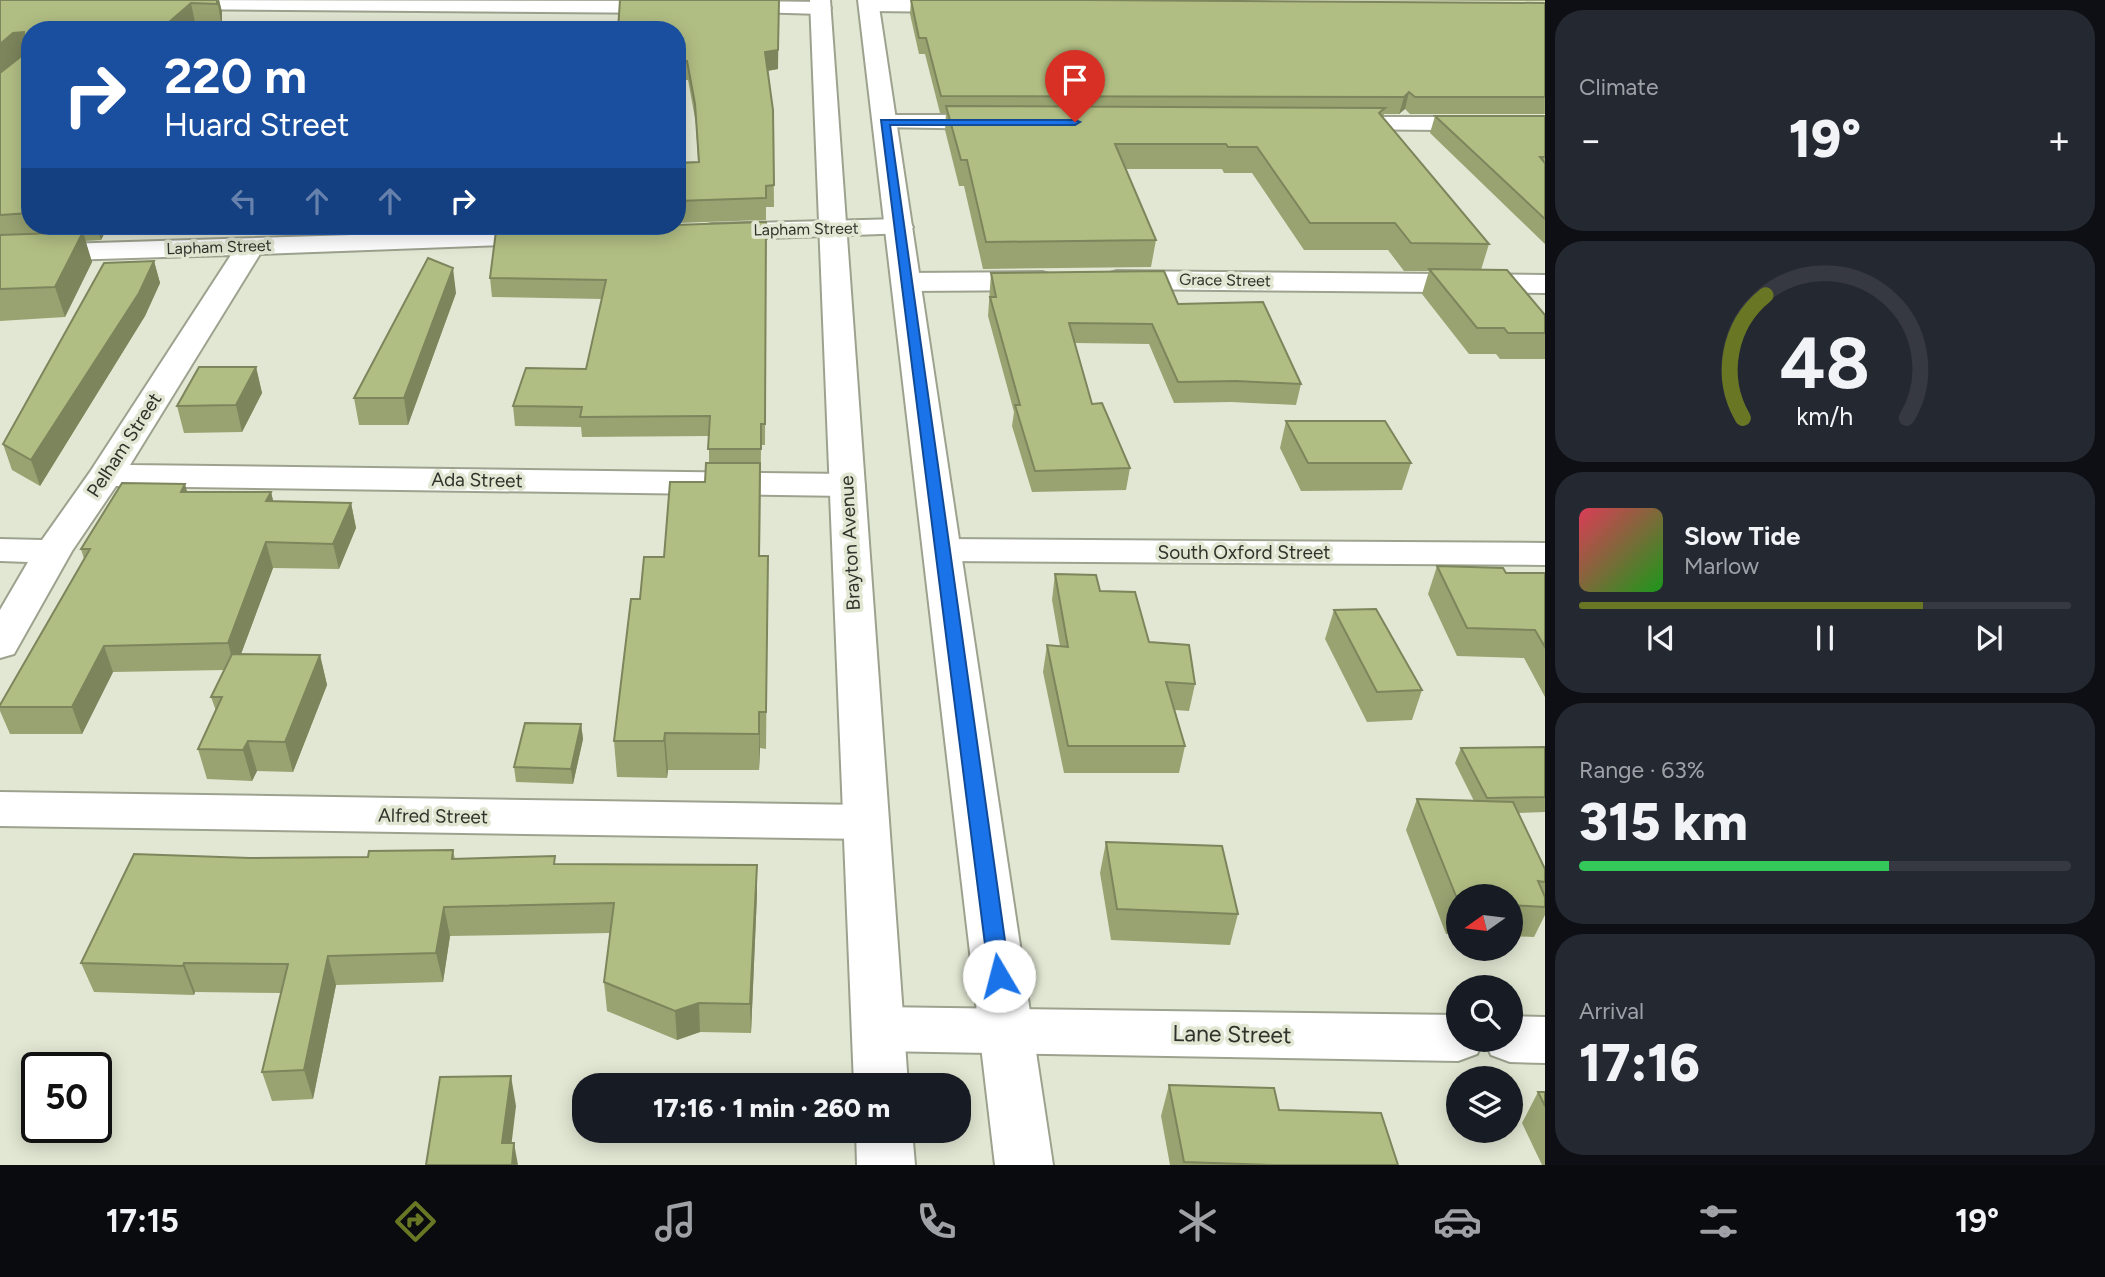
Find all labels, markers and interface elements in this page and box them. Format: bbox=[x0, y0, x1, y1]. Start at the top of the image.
text: 220 m bbox=[164, 46, 307, 105]
icon: right bbox=[49, 49, 140, 140]
pin bbox=[1045, 50, 1105, 122]
icon: arrive bbox=[1056, 61, 1094, 99]
text: Climate bbox=[1579, 73, 1658, 101]
text: Huard Street bbox=[164, 106, 349, 144]
text: 19° bbox=[1789, 108, 1861, 170]
text: − bbox=[1579, 117, 1603, 163]
text: + bbox=[2047, 117, 2071, 163]
icon: left bbox=[225, 182, 263, 220]
icon: ahead bbox=[298, 182, 336, 220]
icon: ahead bbox=[371, 182, 409, 220]
icon: right bbox=[444, 182, 482, 220]
street label: Lapham Street bbox=[753, 219, 859, 239]
street label: Lapham Street bbox=[166, 236, 272, 258]
street label: Grace Street bbox=[1179, 270, 1271, 290]
text: 48 bbox=[1780, 319, 1870, 406]
street label: Pelham Street bbox=[82, 389, 166, 501]
text: km/h bbox=[1796, 400, 1854, 430]
street label: Ada Street bbox=[431, 468, 523, 492]
street label: Brayton Avenue bbox=[835, 475, 865, 611]
text: Slow Tide bbox=[1684, 520, 1800, 552]
street label: South Oxford Street bbox=[1158, 541, 1330, 564]
text: Marlow bbox=[1684, 552, 1759, 580]
icon: previous bbox=[1642, 619, 1680, 657]
icon: pause bbox=[1806, 619, 1844, 657]
icon: next bbox=[1970, 619, 2008, 657]
text: Range · 63% bbox=[1579, 756, 1705, 784]
text: 315 km bbox=[1579, 791, 1748, 853]
street label: Alfred Street bbox=[378, 804, 488, 828]
north arrow bbox=[1446, 884, 1522, 961]
map controls bbox=[1446, 884, 1523, 1143]
position arrow bbox=[962, 939, 1036, 1013]
button: search bbox=[1446, 975, 1523, 1052]
text: Arrival bbox=[1579, 997, 1644, 1025]
street label: Lane Street bbox=[1172, 1019, 1292, 1049]
text: 17:16 bbox=[1579, 1032, 1700, 1094]
speed limit sign: 50 bbox=[21, 1052, 112, 1143]
button: layers bbox=[1446, 1066, 1523, 1143]
text: 17:16 · 1 min · 260 m bbox=[653, 1092, 890, 1124]
icon: directions bbox=[391, 1197, 440, 1246]
icon: music bbox=[651, 1197, 700, 1246]
icon: phone bbox=[912, 1197, 961, 1246]
icon: climate bbox=[1173, 1197, 1222, 1246]
icon: car bbox=[1433, 1197, 1482, 1246]
icon: filters bbox=[1694, 1197, 1743, 1246]
text: 17:15 bbox=[106, 1202, 179, 1240]
text: 19° bbox=[1955, 1202, 1999, 1240]

